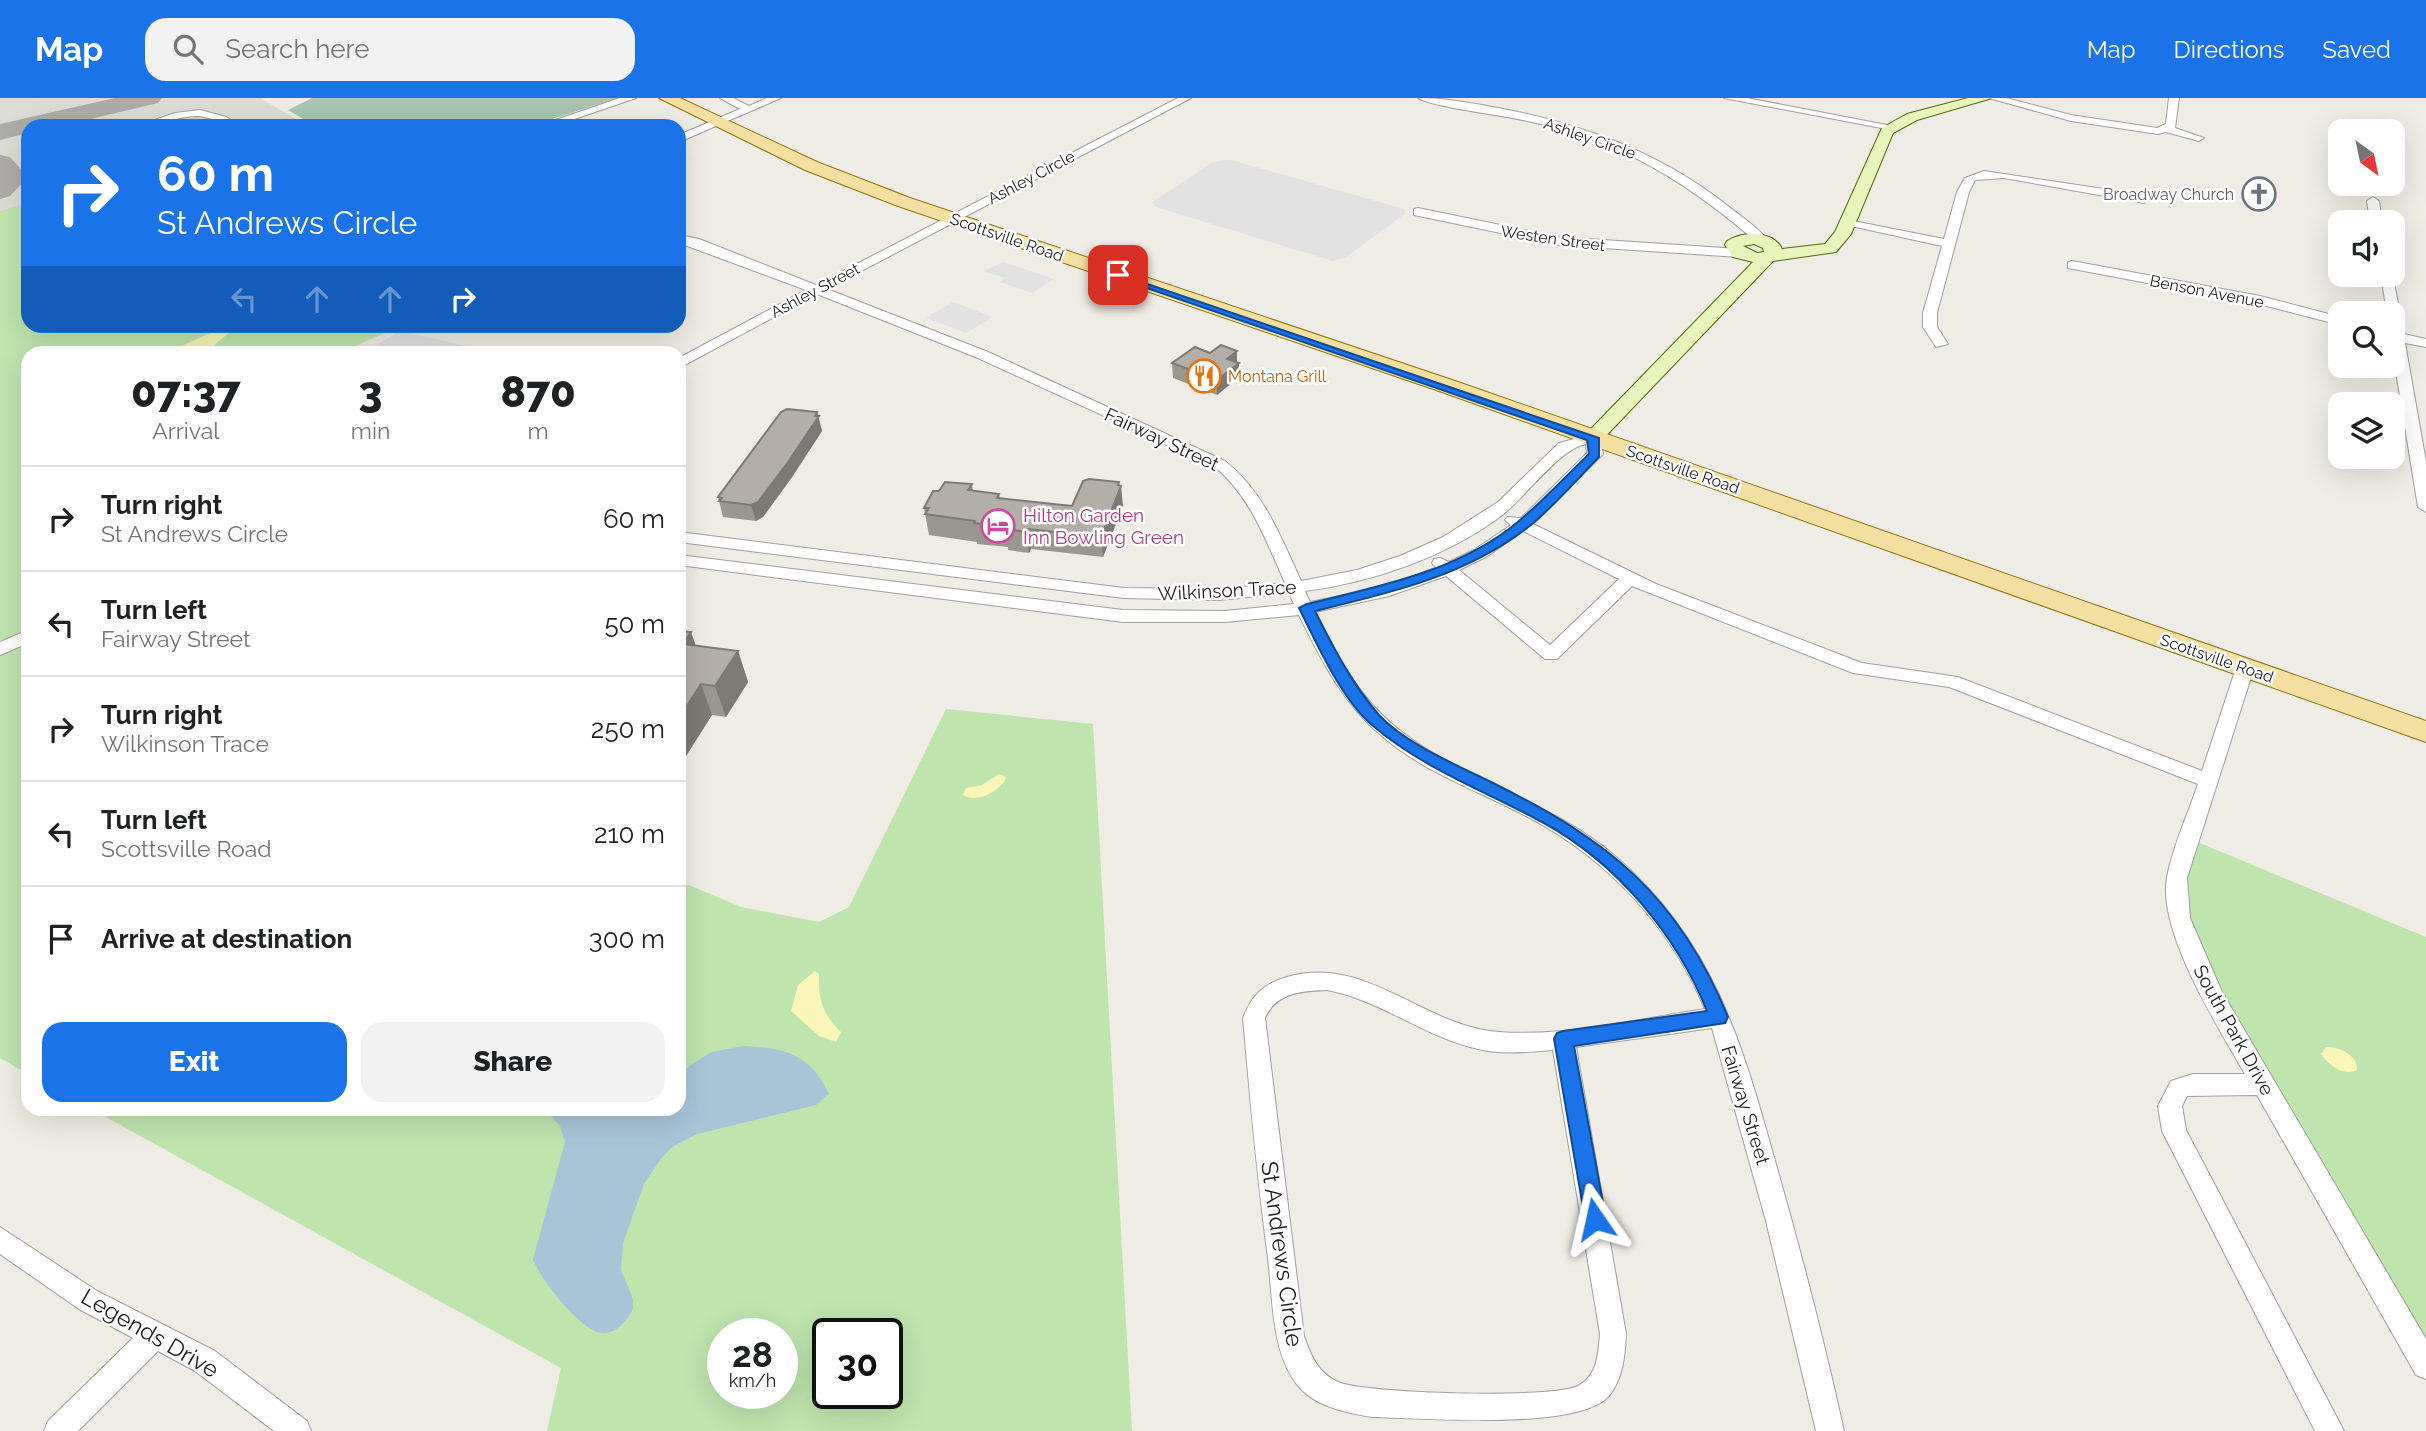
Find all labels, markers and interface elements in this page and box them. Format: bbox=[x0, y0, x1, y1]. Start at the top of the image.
search box bbox=[145, 18, 635, 81]
text: Map bbox=[35, 30, 103, 69]
icon: search bbox=[169, 30, 207, 68]
text: Search here bbox=[225, 34, 370, 64]
text: Map bbox=[2087, 35, 2136, 64]
text: Directions bbox=[2174, 35, 2284, 64]
text: Saved bbox=[2322, 35, 2391, 64]
street label: Ashley Circle bbox=[1541, 114, 1638, 163]
north arrow bbox=[2328, 119, 2404, 196]
map controls bbox=[2328, 119, 2405, 469]
text: 60 m bbox=[157, 145, 274, 202]
icon: right bbox=[42, 147, 133, 238]
street label: Ashley Circle bbox=[984, 147, 1078, 208]
church icon: Broadway Church bbox=[2240, 175, 2278, 213]
place label: Broadway Church bbox=[2103, 185, 2234, 204]
text: St Andrews Circle bbox=[157, 204, 417, 241]
street label: Scottsville Road bbox=[948, 209, 1066, 266]
button: sound bbox=[2328, 210, 2405, 287]
street label: Westen Street bbox=[1500, 222, 1607, 255]
pin bbox=[1088, 245, 1148, 305]
icon: arrive bbox=[1099, 256, 1137, 294]
street label: Ashley Street bbox=[768, 259, 863, 322]
street label: Benson Avenue bbox=[2148, 271, 2265, 312]
icon: left bbox=[225, 280, 263, 318]
icon: ahead bbox=[298, 280, 336, 318]
icon: ahead bbox=[371, 280, 409, 318]
icon: right bbox=[444, 280, 482, 318]
button: search bbox=[2328, 301, 2405, 378]
restaurant icon: Montana Grill bbox=[1185, 357, 1223, 395]
place label: Montana Grill bbox=[1228, 367, 1327, 386]
text: 07:37 bbox=[131, 368, 241, 417]
text: 3 bbox=[359, 368, 382, 417]
text: 870 bbox=[500, 368, 576, 417]
button: layers bbox=[2328, 392, 2405, 469]
street label: Fairway Street bbox=[1101, 403, 1223, 475]
text: Arrival bbox=[152, 417, 220, 444]
text: min bbox=[351, 417, 390, 444]
text: m bbox=[528, 417, 549, 444]
street label: Scottsville Road bbox=[1624, 441, 1742, 498]
text: Turn right bbox=[101, 490, 222, 520]
icon: right bbox=[42, 500, 80, 538]
text: 60 m bbox=[603, 504, 665, 534]
place label: Hilton Garden Inn Bowling Green bbox=[1023, 504, 1184, 548]
hotel icon: Hilton Garden Inn Bowling Green bbox=[979, 507, 1017, 545]
text: St Andrews Circle bbox=[101, 520, 288, 547]
street label: Wilkinson Trace bbox=[1157, 575, 1297, 605]
text: Turn left bbox=[101, 595, 207, 625]
icon: left bbox=[42, 605, 80, 643]
text: 50 m bbox=[604, 609, 665, 639]
text: Fairway Street bbox=[101, 625, 251, 652]
street label: Scottsville Road bbox=[2158, 630, 2276, 687]
text: Turn right bbox=[101, 700, 222, 730]
icon: right bbox=[42, 710, 80, 748]
text: 250 m bbox=[591, 714, 665, 744]
text: Wilkinson Trace bbox=[101, 730, 269, 757]
text: Turn left bbox=[101, 805, 207, 835]
icon: left bbox=[42, 815, 80, 853]
text: 210 m bbox=[594, 819, 665, 849]
text: Scottsville Road bbox=[101, 835, 272, 862]
icon: arrive bbox=[42, 920, 80, 958]
text: Arrive at destination bbox=[101, 924, 352, 954]
text: 300 m bbox=[589, 924, 665, 954]
street label: South Park Drive bbox=[2189, 961, 2279, 1099]
button: Exit bbox=[42, 1022, 347, 1102]
button: Share bbox=[361, 1022, 665, 1102]
street label: Fairway Street bbox=[1717, 1043, 1775, 1168]
street label: St Andrews Circle bbox=[1256, 1159, 1309, 1348]
position arrow bbox=[1558, 1182, 1632, 1256]
street label: Legends Drive bbox=[77, 1282, 224, 1383]
speed limit sign: 30 bbox=[812, 1318, 903, 1409]
text: 28 bbox=[732, 1334, 773, 1375]
text: km/h bbox=[729, 1370, 776, 1391]

